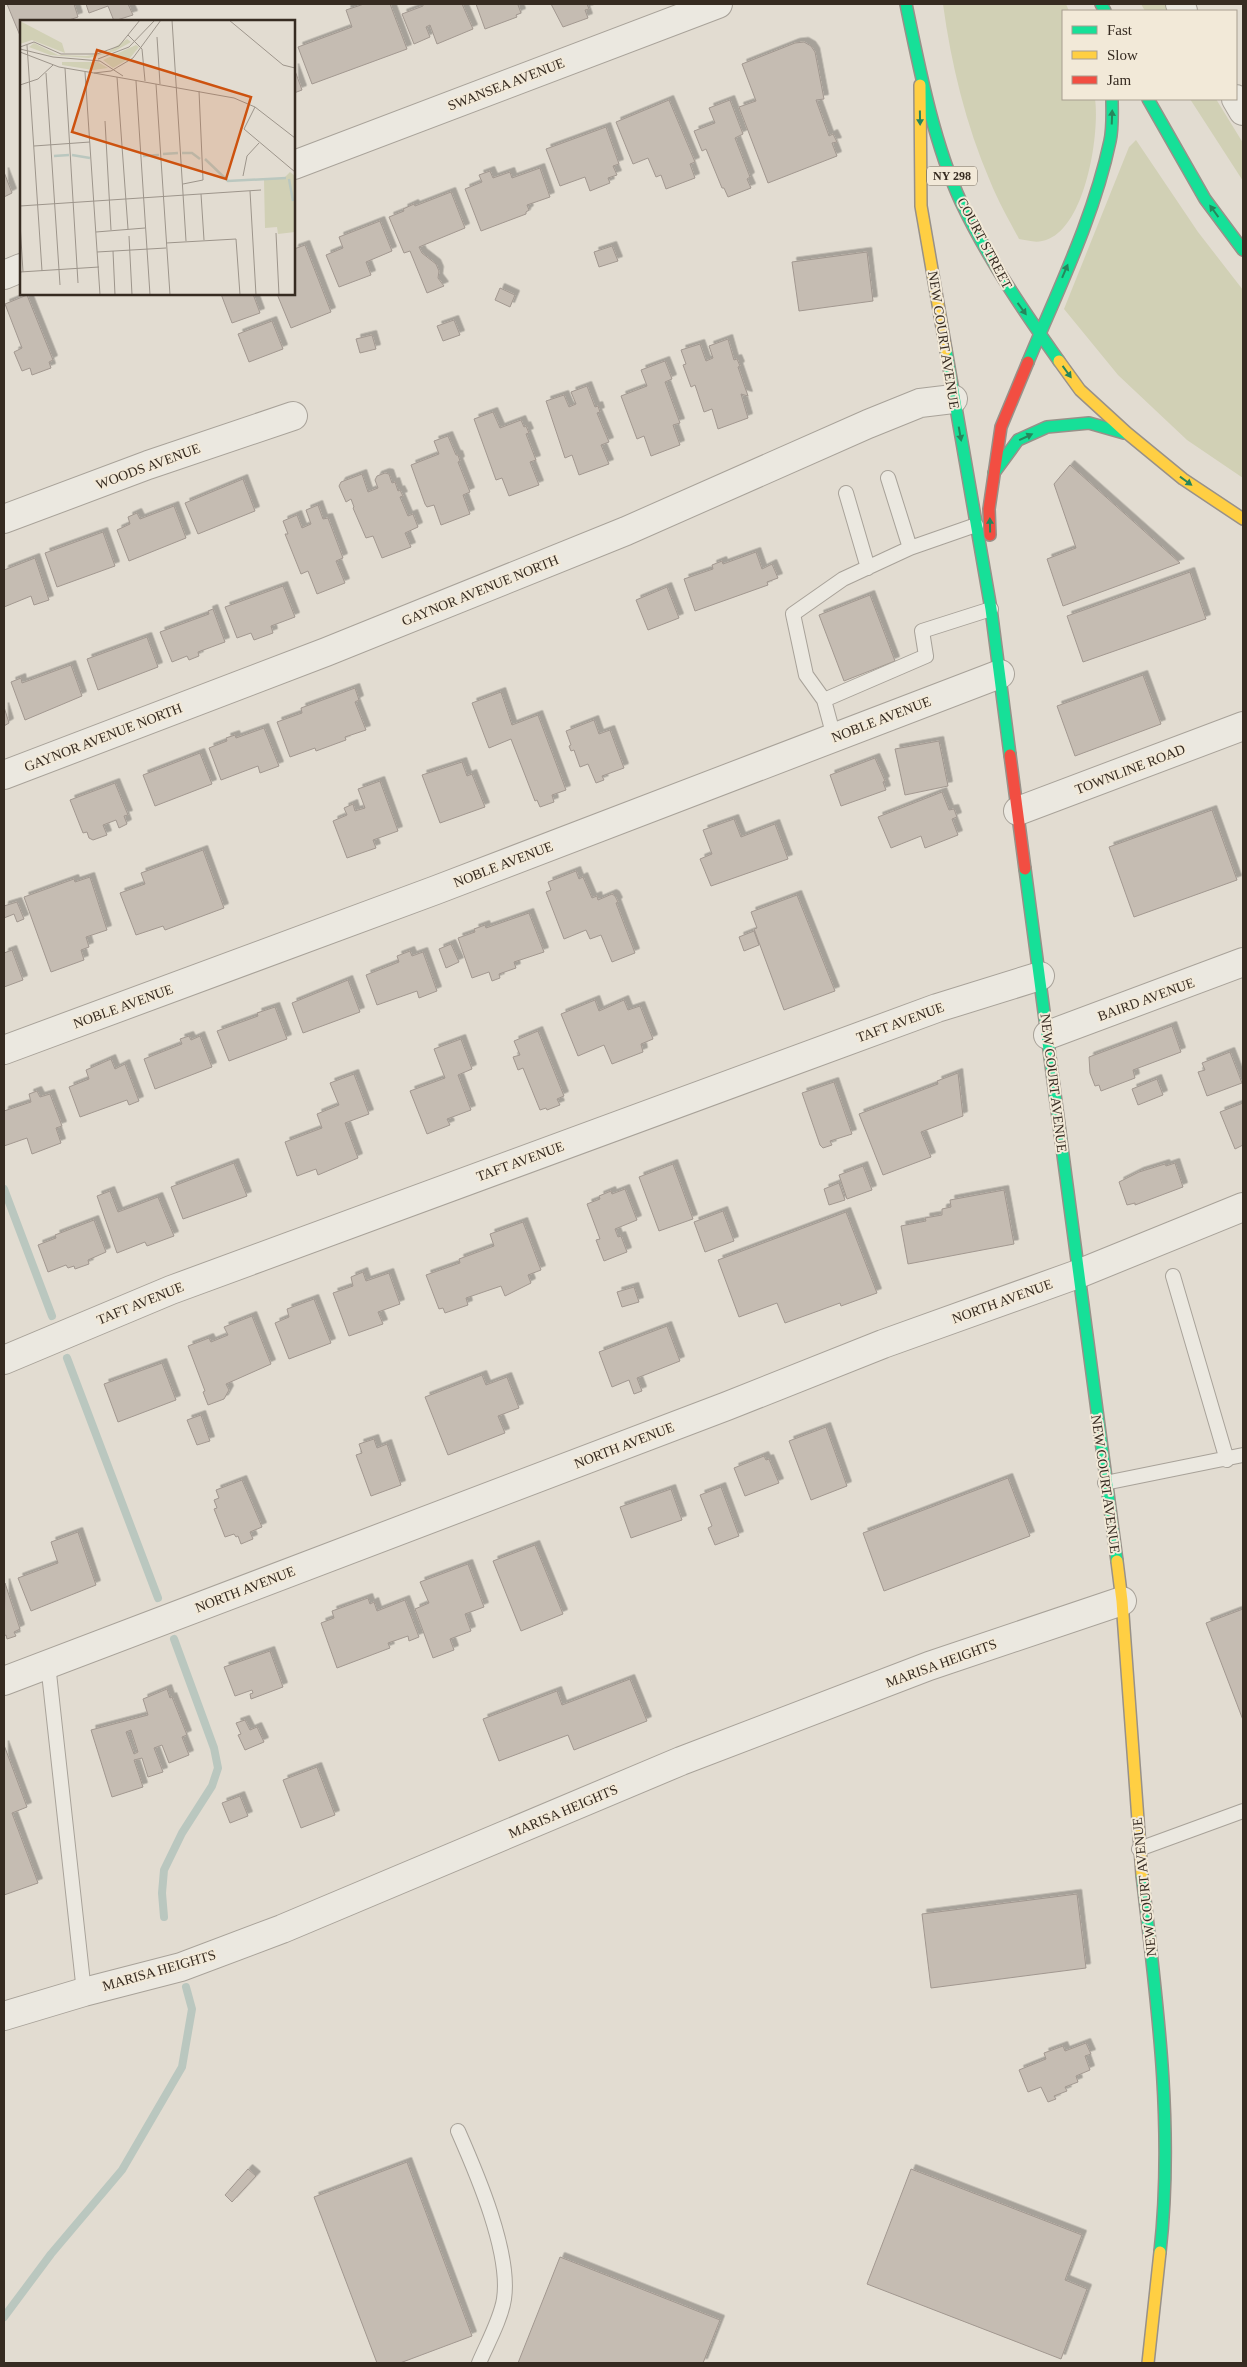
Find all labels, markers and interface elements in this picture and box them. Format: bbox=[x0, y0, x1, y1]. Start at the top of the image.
legend bbox=[1062, 10, 1237, 100]
inset map bbox=[20, 20, 295, 295]
text: Fast bbox=[1107, 22, 1133, 38]
text: Slow bbox=[1107, 47, 1138, 63]
street label: SWANSEA AVENUE bbox=[446, 55, 567, 114]
text: Jam bbox=[1107, 72, 1131, 88]
one-way arrow bbox=[1108, 108, 1116, 124]
one-way arrow bbox=[916, 110, 924, 126]
road number: NY 298 bbox=[927, 167, 977, 186]
street label: COURT STREET bbox=[954, 195, 1015, 292]
one-way arrow bbox=[1209, 204, 1219, 218]
one-way arrow bbox=[1061, 264, 1069, 278]
street label: NEW COURT AVENUE bbox=[925, 270, 962, 410]
one-way arrow bbox=[1017, 302, 1027, 315]
one-way arrow bbox=[1062, 365, 1072, 378]
one-way arrow bbox=[956, 427, 964, 443]
one-way arrow bbox=[1018, 433, 1033, 441]
street label: WOODS AVENUE bbox=[94, 441, 202, 492]
one-way arrow bbox=[1179, 476, 1193, 486]
one-way arrow bbox=[986, 517, 994, 533]
street label: GAYNOR AVENUE NORTH bbox=[400, 552, 561, 629]
street label: NOBLE AVENUE bbox=[829, 694, 933, 745]
street label: GAYNOR AVENUE NORTH bbox=[22, 700, 184, 775]
street label: TOWNLINE ROAD bbox=[1073, 742, 1187, 797]
street label: NOBLE AVENUE bbox=[451, 839, 555, 890]
street label: BAIRD AVENUE bbox=[1096, 975, 1197, 1024]
street label: NOBLE AVENUE bbox=[71, 981, 175, 1031]
street label: TAFT AVENUE bbox=[854, 1000, 946, 1045]
street label: NEW COURT AVENUE bbox=[1038, 1013, 1069, 1153]
street label: TAFT AVENUE bbox=[474, 1139, 566, 1184]
street label: NORTH AVENUE bbox=[950, 1276, 1054, 1327]
street label: TAFT AVENUE bbox=[95, 1279, 186, 1328]
street label: NEW COURT AVENUE bbox=[1088, 1414, 1123, 1554]
street label: NORTH AVENUE bbox=[572, 1419, 676, 1471]
street label: NORTH AVENUE bbox=[193, 1563, 297, 1615]
street label: MARISA HEIGHTS bbox=[884, 1636, 999, 1691]
street label: MARISA HEIGHTS bbox=[506, 1782, 620, 1841]
street label: NEW COURT AVENUE bbox=[1130, 1817, 1159, 1957]
street label: MARISA HEIGHTS bbox=[101, 1947, 217, 1994]

